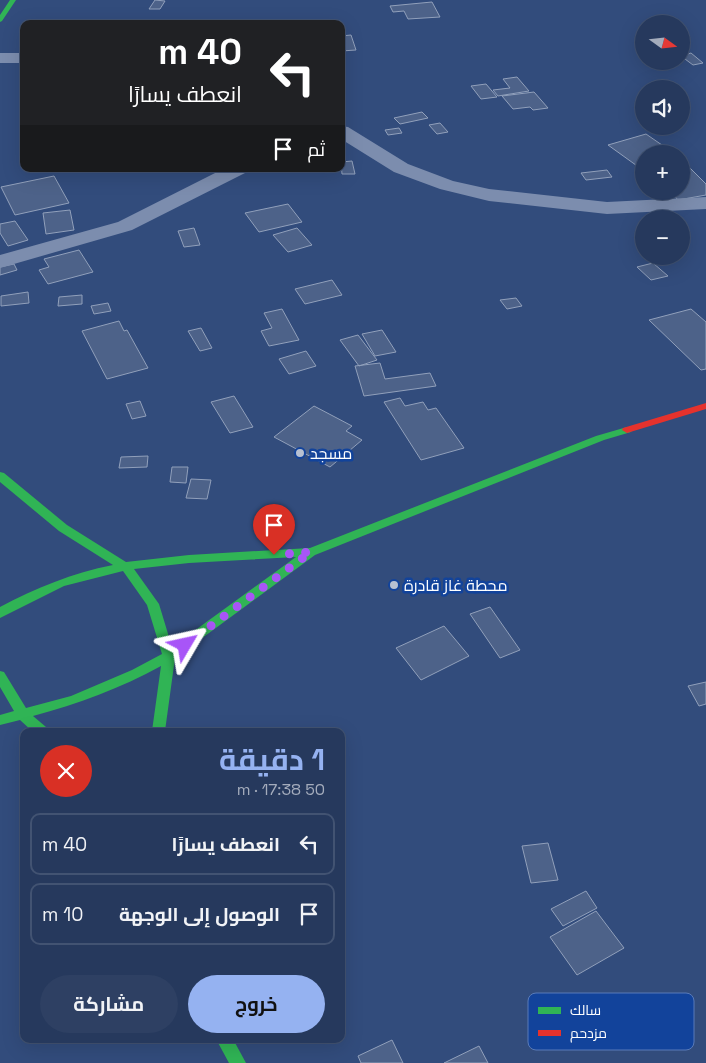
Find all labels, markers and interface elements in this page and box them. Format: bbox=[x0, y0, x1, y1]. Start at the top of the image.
north arrow bbox=[635, 15, 690, 70]
map controls bbox=[635, 15, 690, 265]
text: 40 m bbox=[158, 30, 242, 74]
icon: left bbox=[260, 40, 325, 105]
text: انعطف يسارًا bbox=[128, 80, 242, 108]
button: sound bbox=[635, 80, 690, 135]
icon: arrive bbox=[269, 135, 297, 163]
text: ثم bbox=[307, 137, 325, 162]
button: + bbox=[635, 145, 690, 200]
button: − bbox=[635, 210, 690, 265]
place label: مسجد bbox=[310, 443, 352, 464]
marker: مسجد bbox=[294, 447, 306, 459]
pin bbox=[253, 504, 295, 555]
icon: arrive bbox=[260, 511, 288, 539]
place label: محطة غاز قادرة bbox=[404, 575, 508, 596]
marker: محطة غاز قادرة bbox=[388, 579, 400, 591]
position arrow bbox=[158, 618, 210, 670]
text: 1 دقيقة bbox=[219, 740, 325, 779]
button: close bbox=[40, 745, 92, 797]
text: 50 m · 17:38 bbox=[237, 779, 325, 800]
icon: left bbox=[295, 830, 323, 858]
text: 40 m bbox=[42, 832, 87, 857]
text: انعطف يسارًا bbox=[172, 832, 280, 857]
icon: arrive bbox=[295, 900, 323, 928]
text: 10 m bbox=[42, 902, 83, 927]
text: الوصول إلى الوجهة bbox=[119, 902, 280, 927]
button: مشاركة bbox=[40, 975, 178, 1033]
button: خروج bbox=[188, 975, 325, 1033]
legend bbox=[528, 993, 694, 1050]
text: سالك bbox=[570, 1001, 601, 1019]
text: مزدحم bbox=[570, 1024, 607, 1043]

